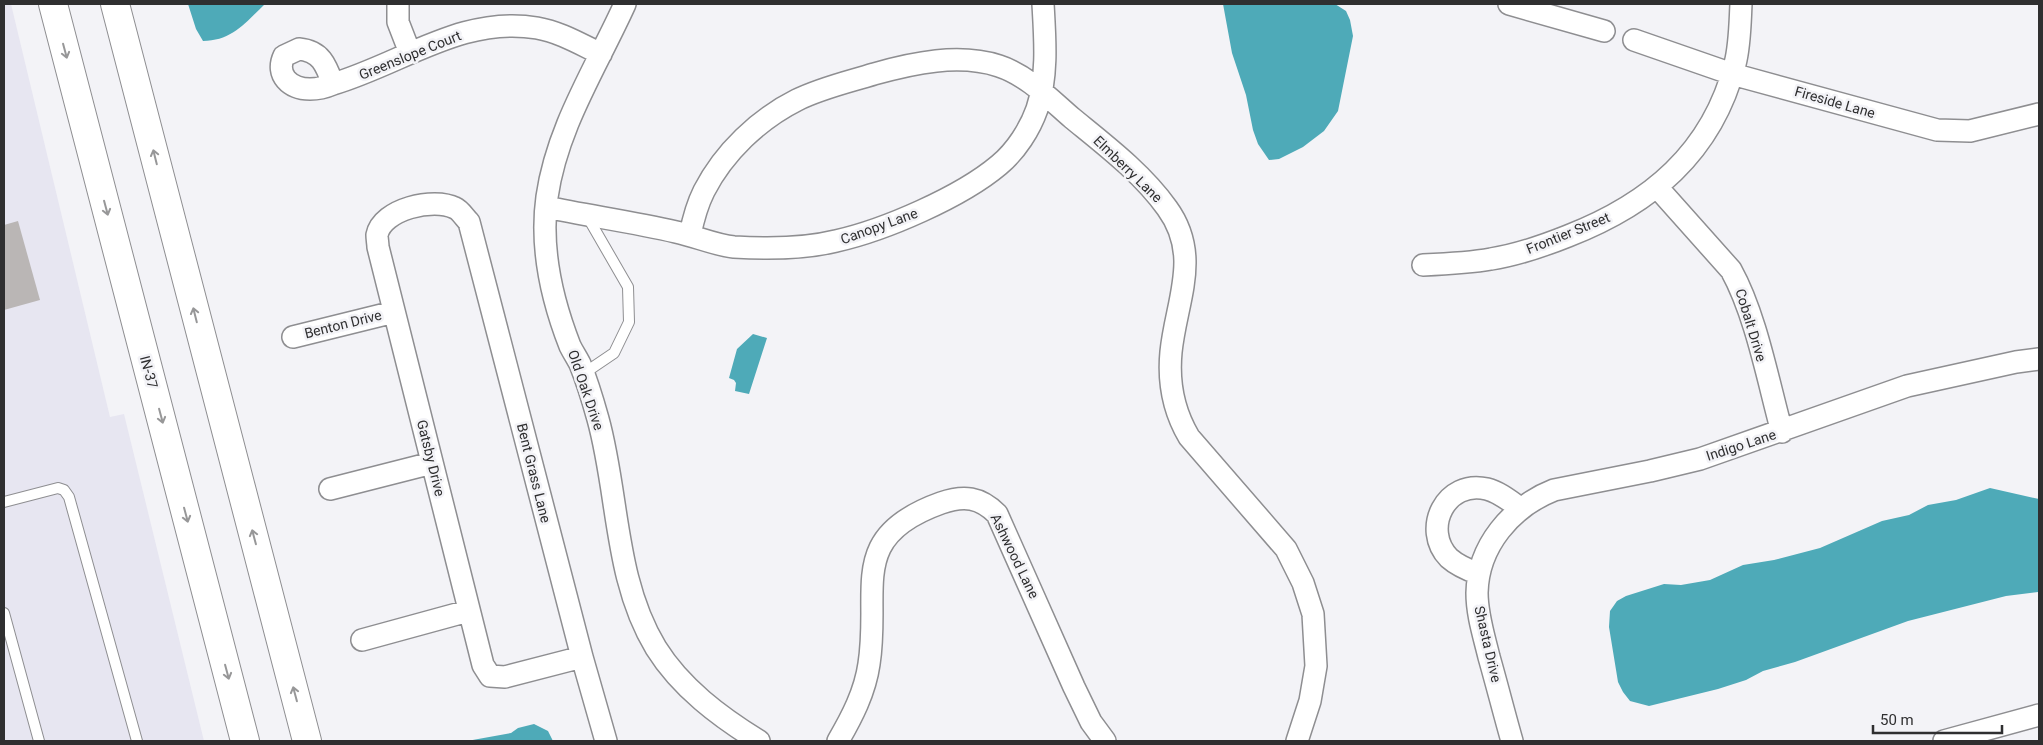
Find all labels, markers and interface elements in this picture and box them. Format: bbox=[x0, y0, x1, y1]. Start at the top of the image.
street label: Greenslope Court bbox=[357, 27, 464, 83]
one-way arrow bbox=[61, 42, 70, 58]
street label: Fireside Lane bbox=[1793, 83, 1877, 121]
street label: Elmberry Lane bbox=[1090, 132, 1166, 206]
one-way arrow bbox=[149, 150, 159, 166]
one-way arrow bbox=[102, 200, 112, 216]
street label: Canopy Lane bbox=[838, 205, 920, 247]
street label: Frontier Street bbox=[1524, 209, 1612, 257]
street label: Cobalt Drive bbox=[1732, 287, 1770, 363]
one-way arrow bbox=[190, 307, 199, 323]
street label: Benton Drive bbox=[303, 307, 383, 341]
street label: Old Oak Drive bbox=[565, 348, 607, 432]
street label: IN-37 bbox=[137, 354, 161, 390]
one-way arrow bbox=[156, 408, 166, 424]
street label: Gatsby Drive bbox=[414, 418, 448, 498]
street label: Bent Grass Lane bbox=[514, 422, 554, 524]
street label: Indigo Lane bbox=[1704, 426, 1778, 464]
one-way arrow bbox=[182, 507, 192, 523]
street label: Ashwood Lane bbox=[988, 511, 1042, 601]
one-way arrow bbox=[248, 529, 258, 545]
street label: Shasta Drive bbox=[1471, 604, 1505, 684]
one-way arrow bbox=[223, 664, 233, 680]
one-way arrow bbox=[290, 687, 299, 703]
scale bar bbox=[1873, 702, 2002, 734]
text: 50 m bbox=[1880, 711, 1914, 729]

